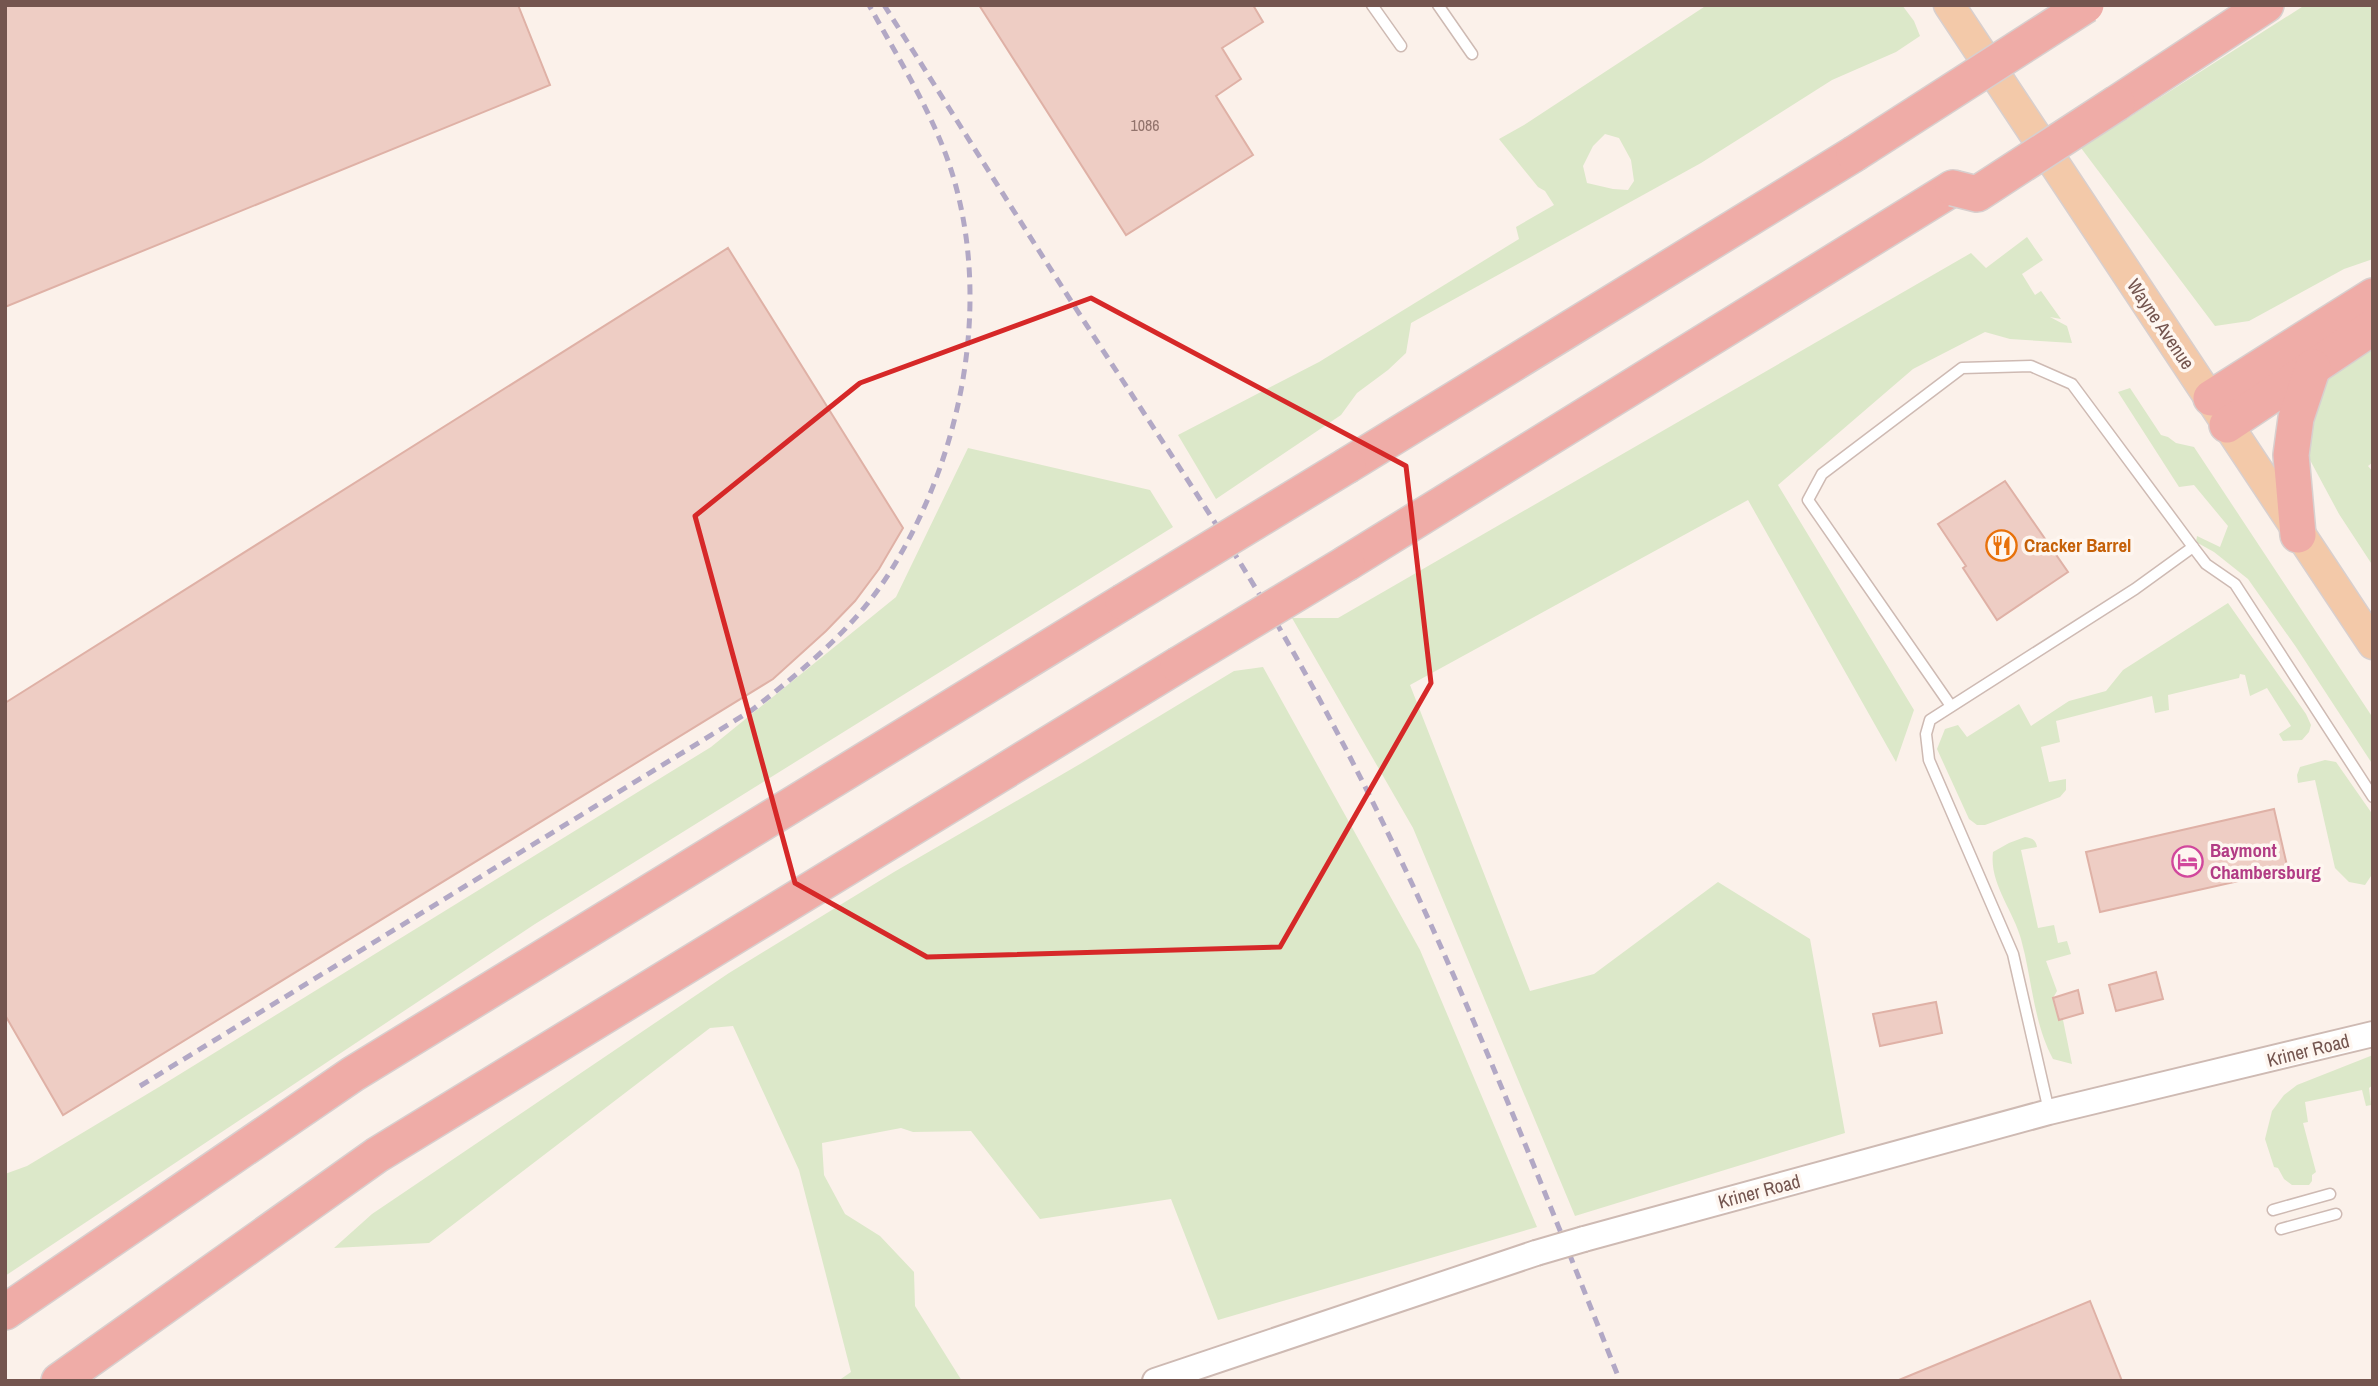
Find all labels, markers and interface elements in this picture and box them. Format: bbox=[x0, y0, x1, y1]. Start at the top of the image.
house number: 1086 bbox=[1130, 114, 1160, 136]
street label: Wayne Avenue bbox=[2121, 274, 2201, 374]
restaurant icon: Cracker Barrel bbox=[1984, 528, 2018, 562]
place label: Cracker Barrel bbox=[2024, 532, 2131, 558]
place label: Baymont Chambersburg bbox=[2210, 837, 2321, 885]
hotel icon: Baymont Chambersburg bbox=[2170, 844, 2204, 878]
street label: Kriner Road bbox=[2264, 1027, 2352, 1073]
street label: Kriner Road bbox=[1715, 1168, 1803, 1214]

